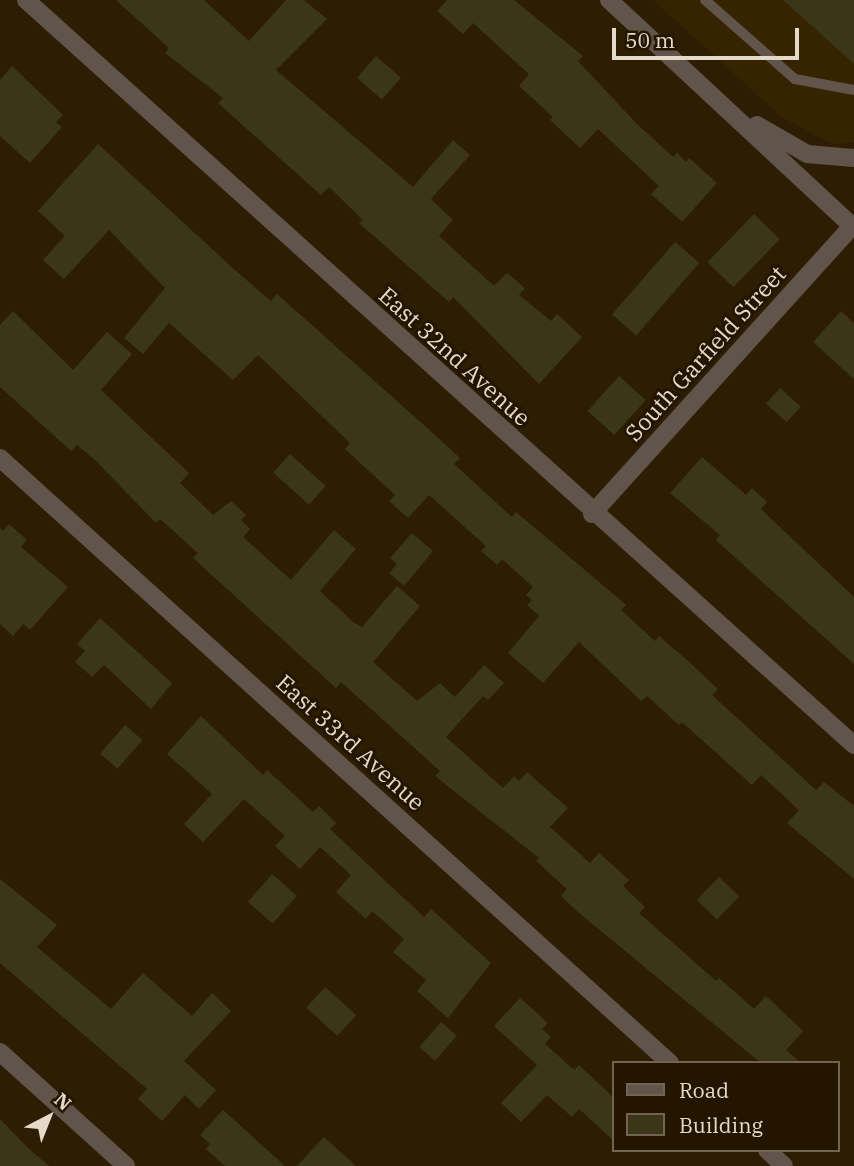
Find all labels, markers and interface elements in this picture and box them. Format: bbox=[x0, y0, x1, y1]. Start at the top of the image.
scale bar bbox=[616, 14, 803, 58]
text: 50 m bbox=[625, 26, 675, 54]
street label: South Garfield Street bbox=[619, 260, 791, 446]
street label: East 32nd Avenue bbox=[374, 281, 536, 431]
street label: East 33rd Avenue bbox=[271, 668, 431, 816]
legend bbox=[612, 1061, 840, 1152]
text: Road bbox=[679, 1076, 729, 1104]
north arrow bbox=[14, 1082, 84, 1152]
text: N bbox=[49, 1087, 77, 1115]
text: Building bbox=[679, 1111, 763, 1139]

